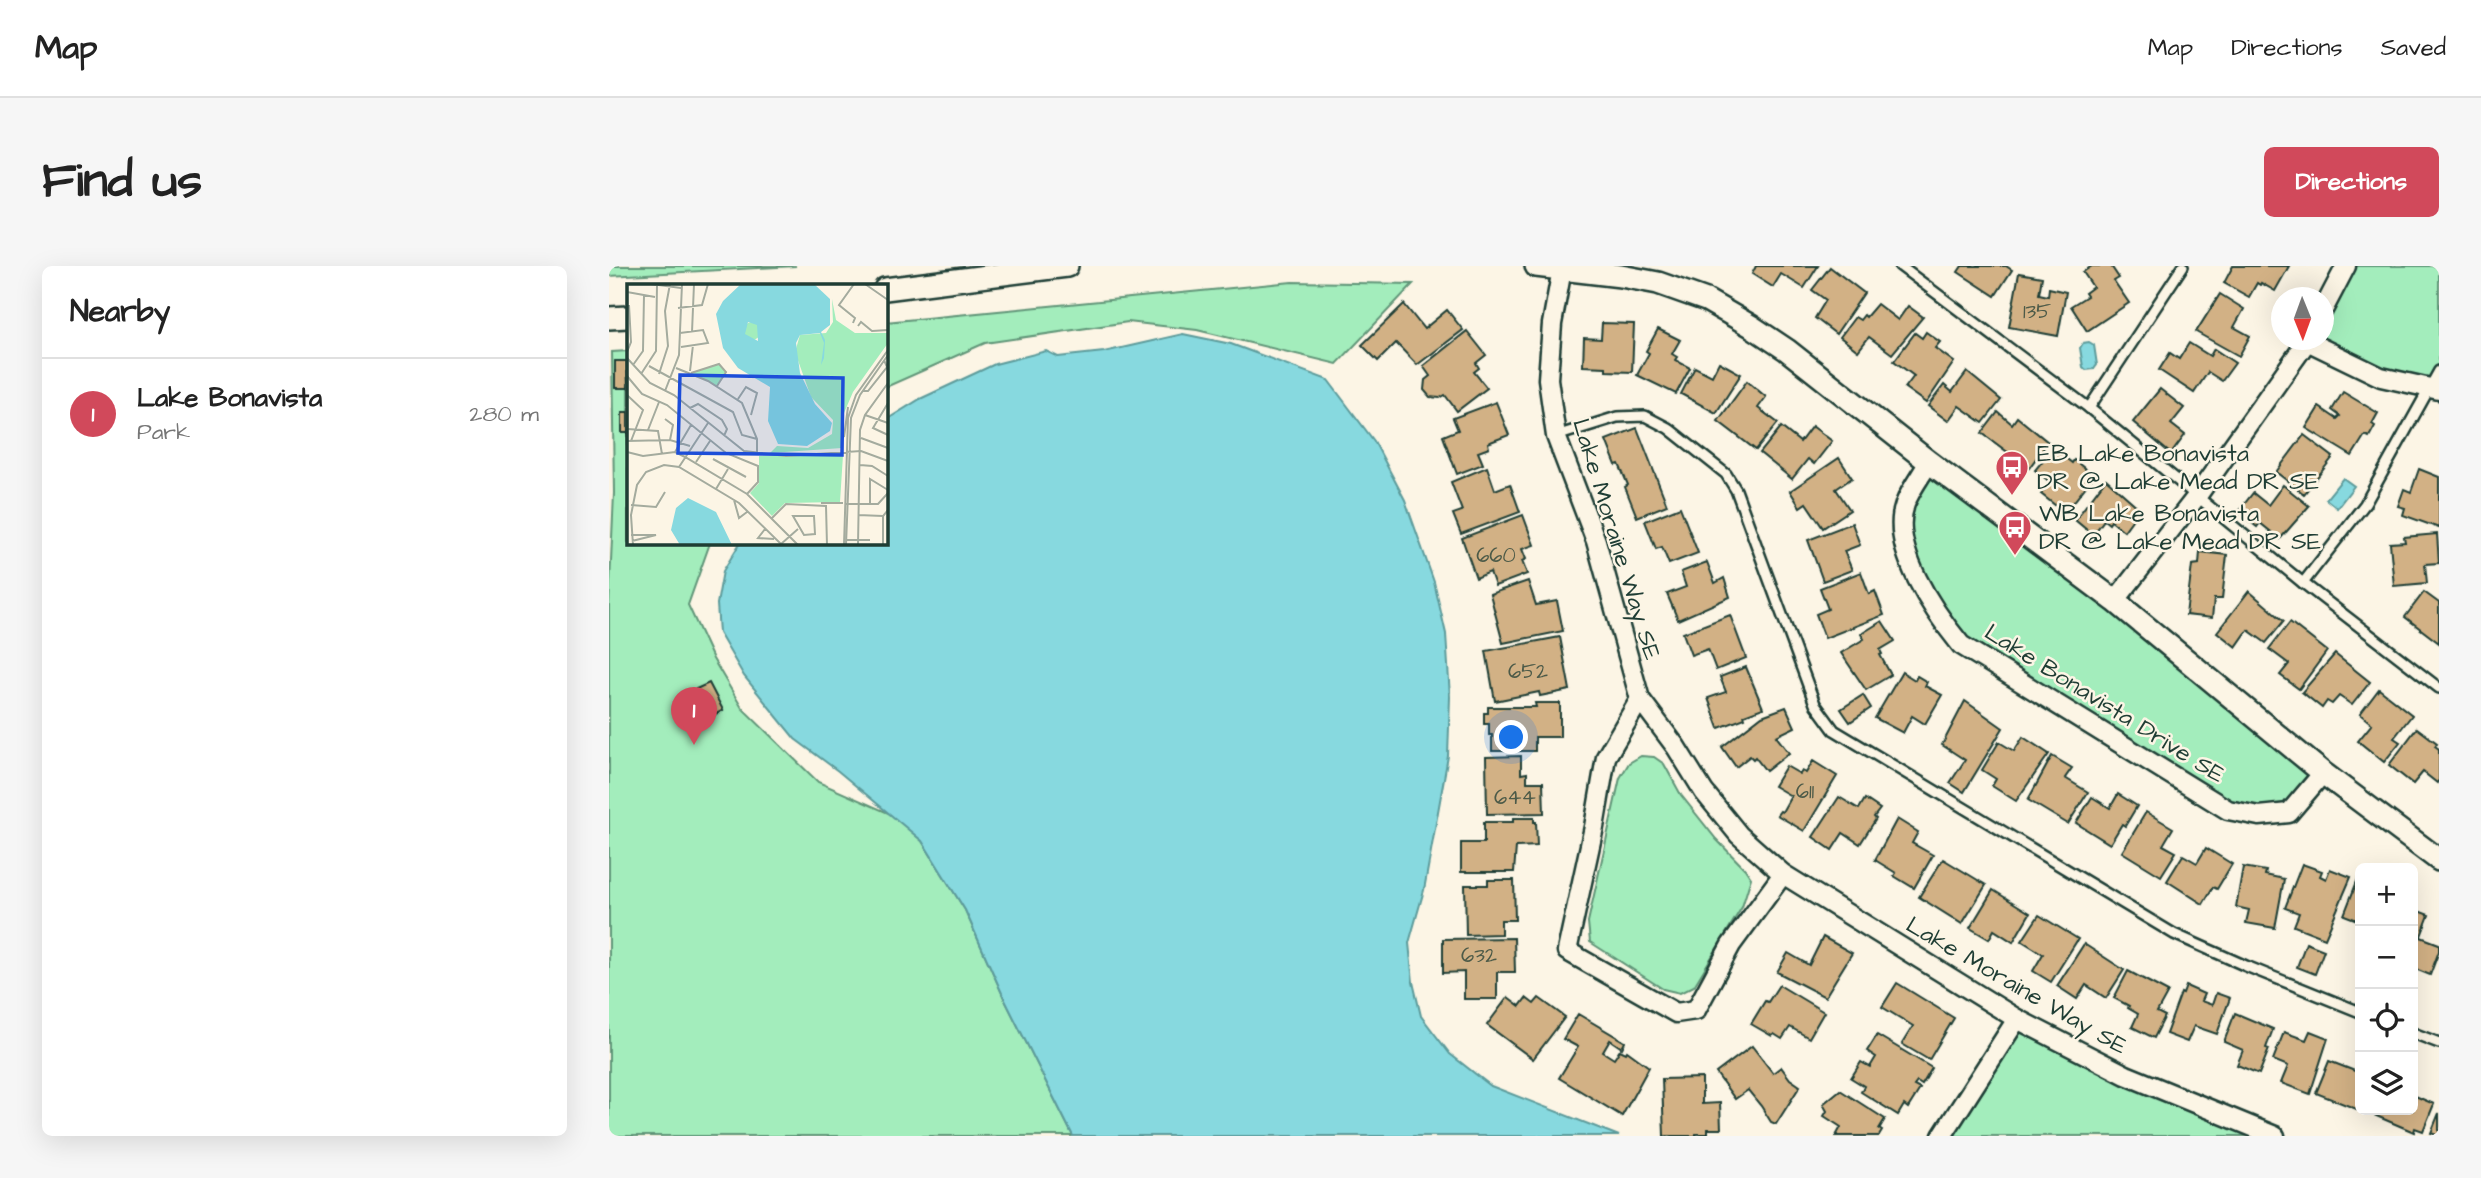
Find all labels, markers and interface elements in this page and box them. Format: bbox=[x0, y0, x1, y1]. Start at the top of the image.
text: Map bbox=[35, 25, 97, 71]
text: Map bbox=[2148, 31, 2193, 65]
text: Directions bbox=[2231, 31, 2343, 65]
text: Saved bbox=[2381, 31, 2446, 65]
button: Directions bbox=[2264, 147, 2439, 217]
text: Find us bbox=[42, 148, 202, 216]
inset map bbox=[627, 284, 887, 544]
north arrow bbox=[2271, 287, 2334, 350]
text: Nearby bbox=[70, 291, 170, 333]
house number: 135 bbox=[2023, 297, 2051, 326]
text: Lake Bonavista bbox=[137, 380, 322, 416]
text: 1 bbox=[92, 398, 94, 430]
text: 280 m bbox=[469, 398, 539, 430]
street label: Lake Moraine Way SE bbox=[1562, 415, 1669, 664]
text: Park bbox=[137, 416, 190, 448]
place label: EB Lake Bonavista DR @ Lake Mead DR SE bbox=[2037, 437, 2319, 499]
bus stop icon: EB Lake Bonavista DR @ Lake Mead DR SE bbox=[1993, 448, 2031, 497]
place label: WB Lake Bonavista DR @ Lake Mead DR SE bbox=[2039, 497, 2321, 559]
bus stop icon: WB Lake Bonavista DR @ Lake Mead DR SE bbox=[1996, 508, 2034, 557]
house number: 660 bbox=[1476, 541, 1516, 570]
street label: Lake Bonavista Drive SE bbox=[1978, 616, 2231, 792]
house number: 652 bbox=[1508, 657, 1548, 686]
pin: 1 bbox=[671, 687, 717, 745]
your location bbox=[1494, 720, 1528, 754]
house number: 611 bbox=[1796, 777, 1815, 806]
house number: 644 bbox=[1494, 783, 1536, 812]
map controls bbox=[2355, 863, 2418, 1115]
button: + bbox=[2355, 863, 2418, 926]
street label: Lake Moraine Way SE bbox=[1899, 909, 2133, 1064]
button: − bbox=[2355, 926, 2418, 989]
house number: 632 bbox=[1461, 941, 1497, 970]
button: locate bbox=[2355, 989, 2418, 1052]
button: layers bbox=[2355, 1052, 2418, 1115]

